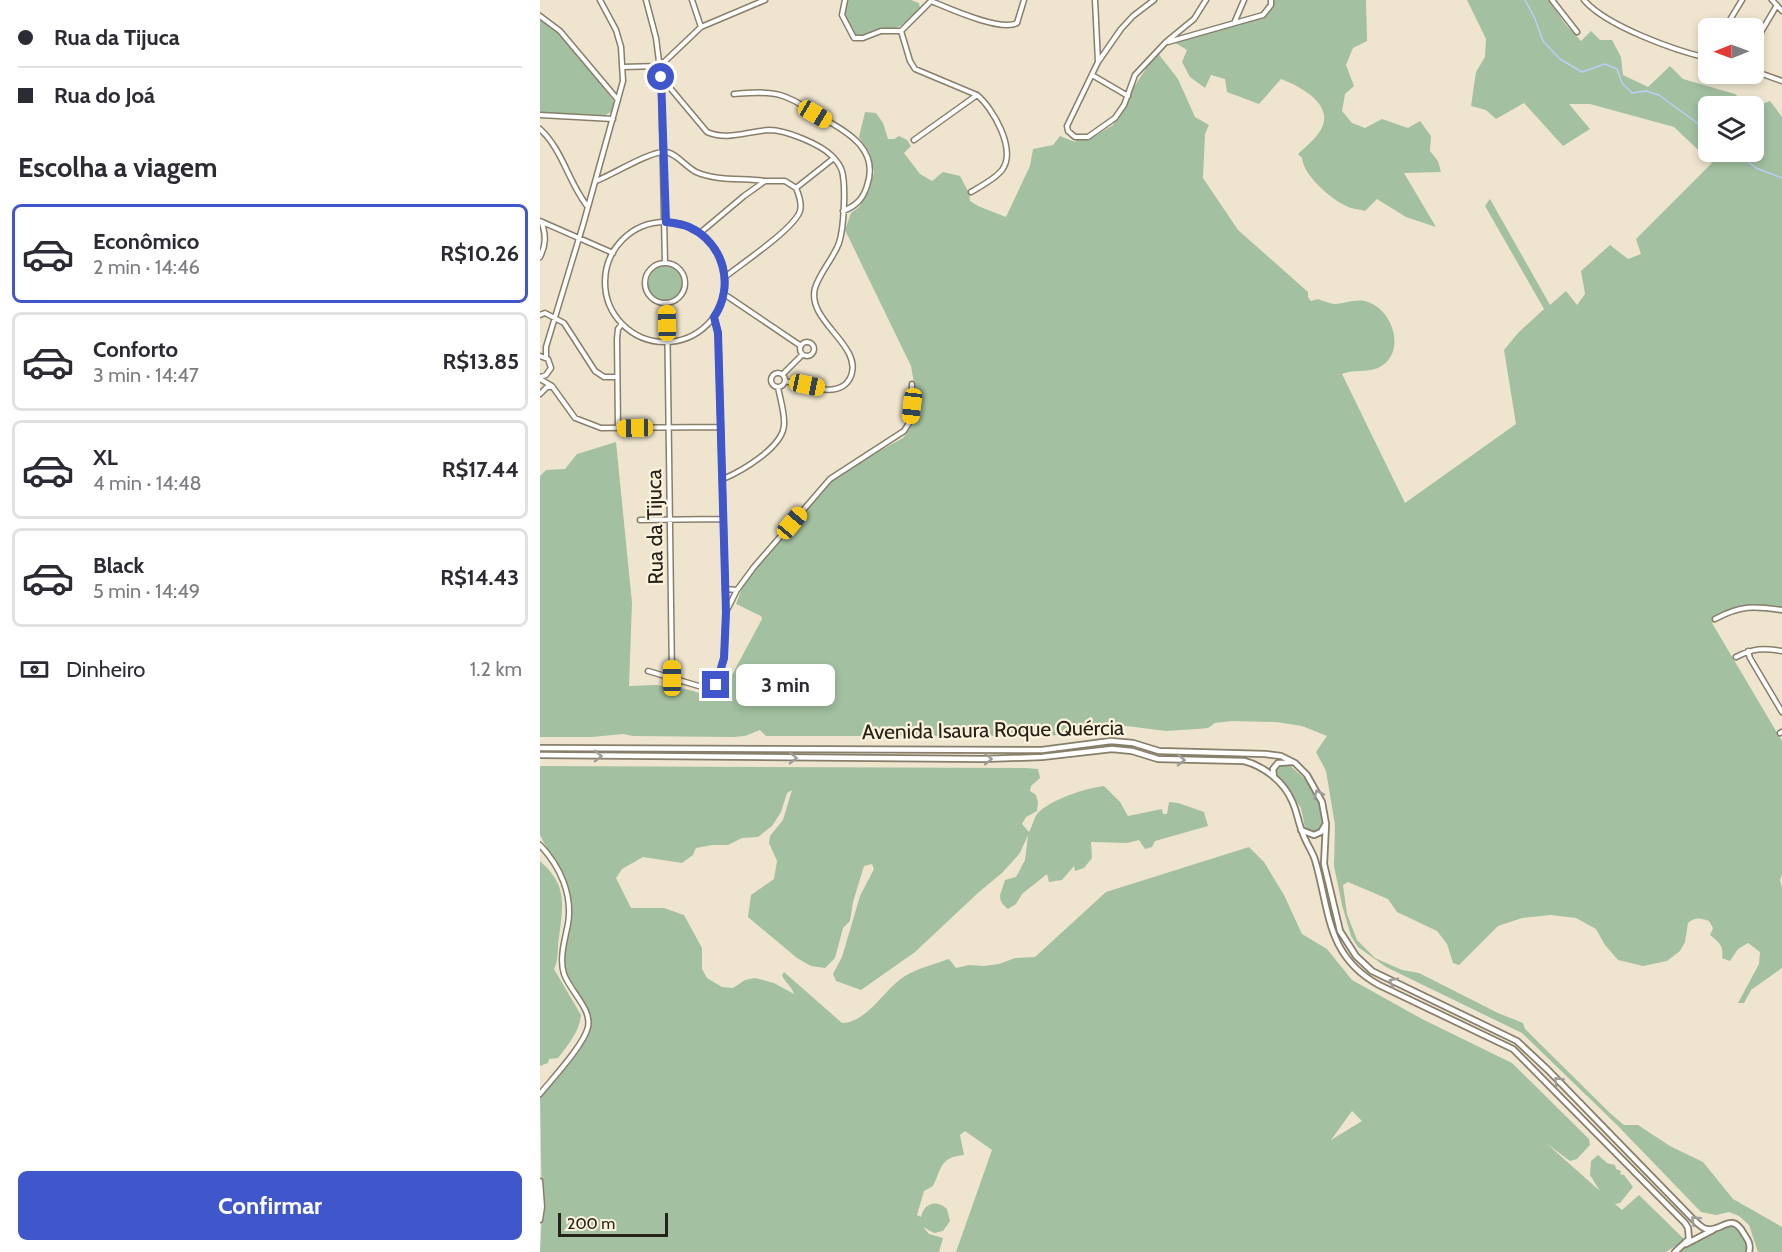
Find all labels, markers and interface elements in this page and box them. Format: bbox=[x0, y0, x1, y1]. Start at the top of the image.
north arrow bbox=[1698, 18, 1764, 84]
map controls bbox=[1698, 18, 1764, 162]
text: Rua da Tijuca bbox=[54, 24, 180, 51]
route start bbox=[647, 63, 674, 90]
text: Rua do Joá bbox=[54, 82, 155, 109]
button: layers bbox=[1698, 96, 1764, 162]
car bbox=[795, 97, 835, 131]
text: Escolha a viagem bbox=[18, 151, 217, 184]
icon: car bbox=[21, 227, 75, 281]
text: Econômico bbox=[93, 228, 199, 255]
text: R$10.26 bbox=[440, 240, 519, 267]
text: 2 min · 14:46 bbox=[93, 255, 200, 279]
car bbox=[658, 305, 676, 341]
icon: car bbox=[21, 335, 75, 389]
text: Conforto bbox=[93, 336, 178, 363]
text: R$13.85 bbox=[443, 348, 519, 375]
text: 3 min · 14:47 bbox=[93, 363, 199, 387]
car bbox=[788, 372, 826, 398]
car bbox=[901, 387, 923, 425]
car bbox=[617, 419, 653, 437]
icon: car bbox=[21, 443, 75, 497]
text: XL bbox=[93, 444, 118, 471]
text: R$17.44 bbox=[442, 456, 519, 483]
street label: Rua da Tijuca bbox=[641, 469, 669, 585]
text: 4 min · 14:48 bbox=[93, 471, 202, 495]
car bbox=[774, 503, 810, 543]
icon: car bbox=[21, 551, 75, 605]
text: Black bbox=[93, 552, 144, 579]
text: R$14.43 bbox=[440, 564, 519, 591]
text: 5 min · 14:49 bbox=[93, 579, 200, 603]
icon: cash bbox=[18, 653, 51, 686]
text: Dinheiro bbox=[66, 656, 145, 683]
text: 1.2 km bbox=[470, 657, 522, 681]
car bbox=[663, 660, 681, 696]
callout: 3 min bbox=[737, 664, 836, 706]
route end bbox=[702, 671, 729, 698]
text: 3 min bbox=[761, 673, 810, 697]
street label: Avenida Isaura Roque Quércia bbox=[862, 715, 1124, 744]
one-way arrow bbox=[594, 750, 603, 762]
one-way arrow bbox=[789, 752, 798, 764]
one-way arrow bbox=[984, 752, 993, 765]
one-way arrow bbox=[1177, 754, 1186, 766]
one-way arrow bbox=[1313, 789, 1325, 800]
one-way arrow bbox=[1388, 978, 1399, 989]
one-way arrow bbox=[1555, 1077, 1566, 1088]
button: Confirmar bbox=[18, 1171, 522, 1240]
scale bar bbox=[558, 1210, 668, 1238]
text: 200 m bbox=[567, 1214, 615, 1233]
one-way arrow bbox=[1691, 1216, 1701, 1227]

